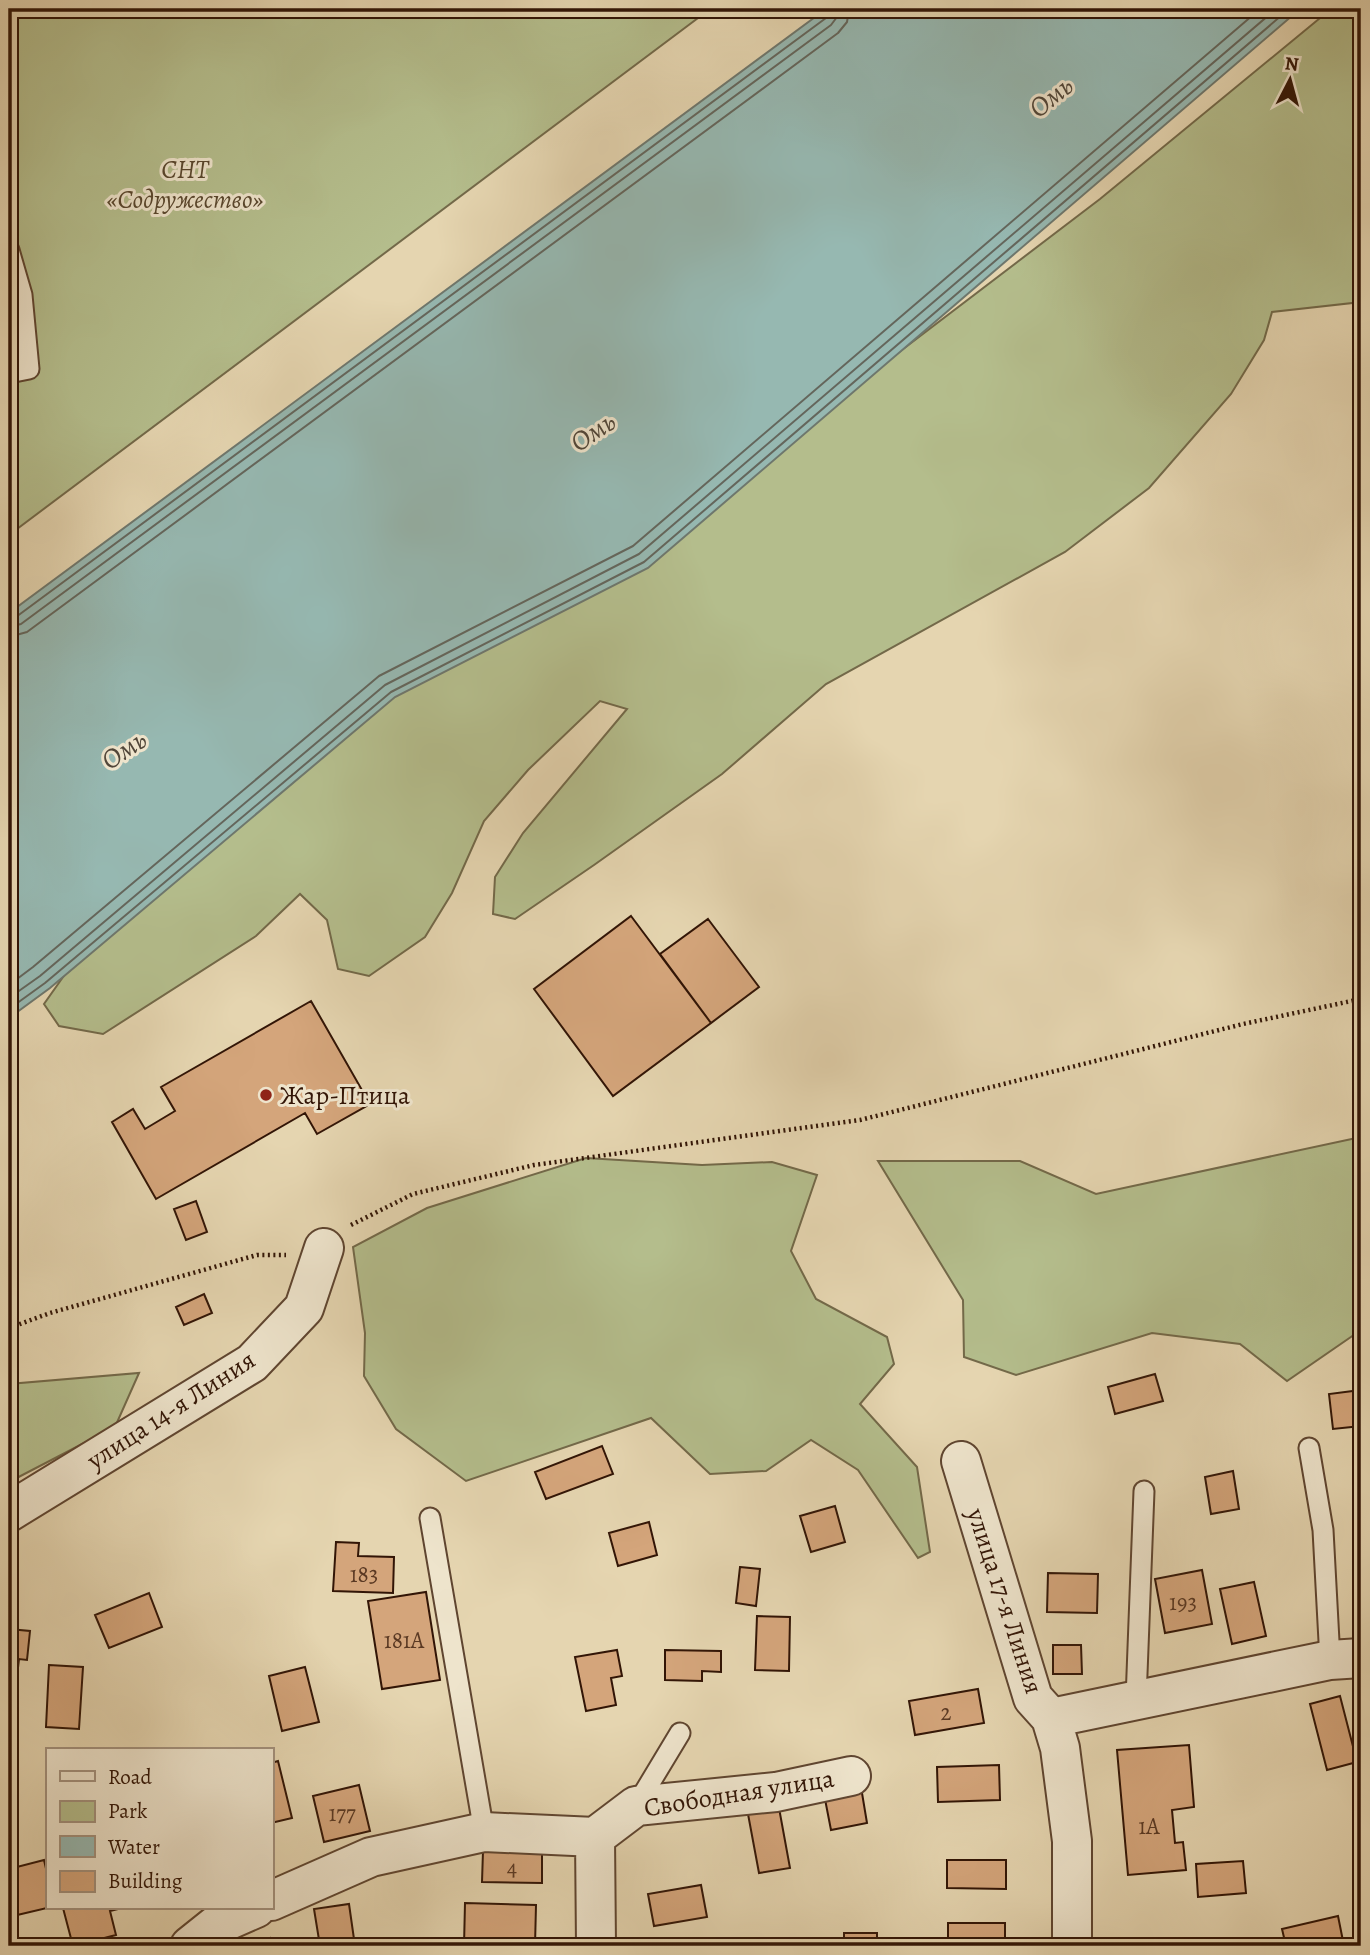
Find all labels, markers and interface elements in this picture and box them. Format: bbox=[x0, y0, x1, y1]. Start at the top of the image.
north arrow bbox=[1254, 46, 1324, 116]
text: N bbox=[1283, 50, 1300, 78]
water label: Омь bbox=[1021, 67, 1082, 127]
park label: СНТ «Содружество» bbox=[107, 152, 264, 217]
water label: Омь bbox=[563, 403, 624, 461]
water label: Омь bbox=[94, 721, 155, 779]
place label: Жар-Птица bbox=[280, 1078, 410, 1113]
marker: Жар-Птица bbox=[258, 1087, 274, 1103]
street label: улица 14-я Линия bbox=[79, 1342, 262, 1478]
street label: улица 17-я Линия bbox=[958, 1503, 1051, 1698]
house number: 183 bbox=[350, 1559, 378, 1590]
house number: 193 bbox=[1169, 1587, 1197, 1618]
house number: 181А bbox=[384, 1625, 425, 1656]
house number: 2 bbox=[941, 1697, 952, 1728]
legend bbox=[46, 1748, 273, 1910]
street label: Свободная улица bbox=[641, 1761, 837, 1825]
text: Road bbox=[108, 1763, 152, 1791]
text: Park bbox=[108, 1797, 148, 1825]
house number: 177 bbox=[328, 1798, 356, 1829]
house number: 1А bbox=[1138, 1811, 1160, 1842]
text: Water bbox=[107, 1833, 160, 1861]
house number: 4 bbox=[507, 1852, 517, 1883]
text: Building bbox=[108, 1867, 183, 1895]

